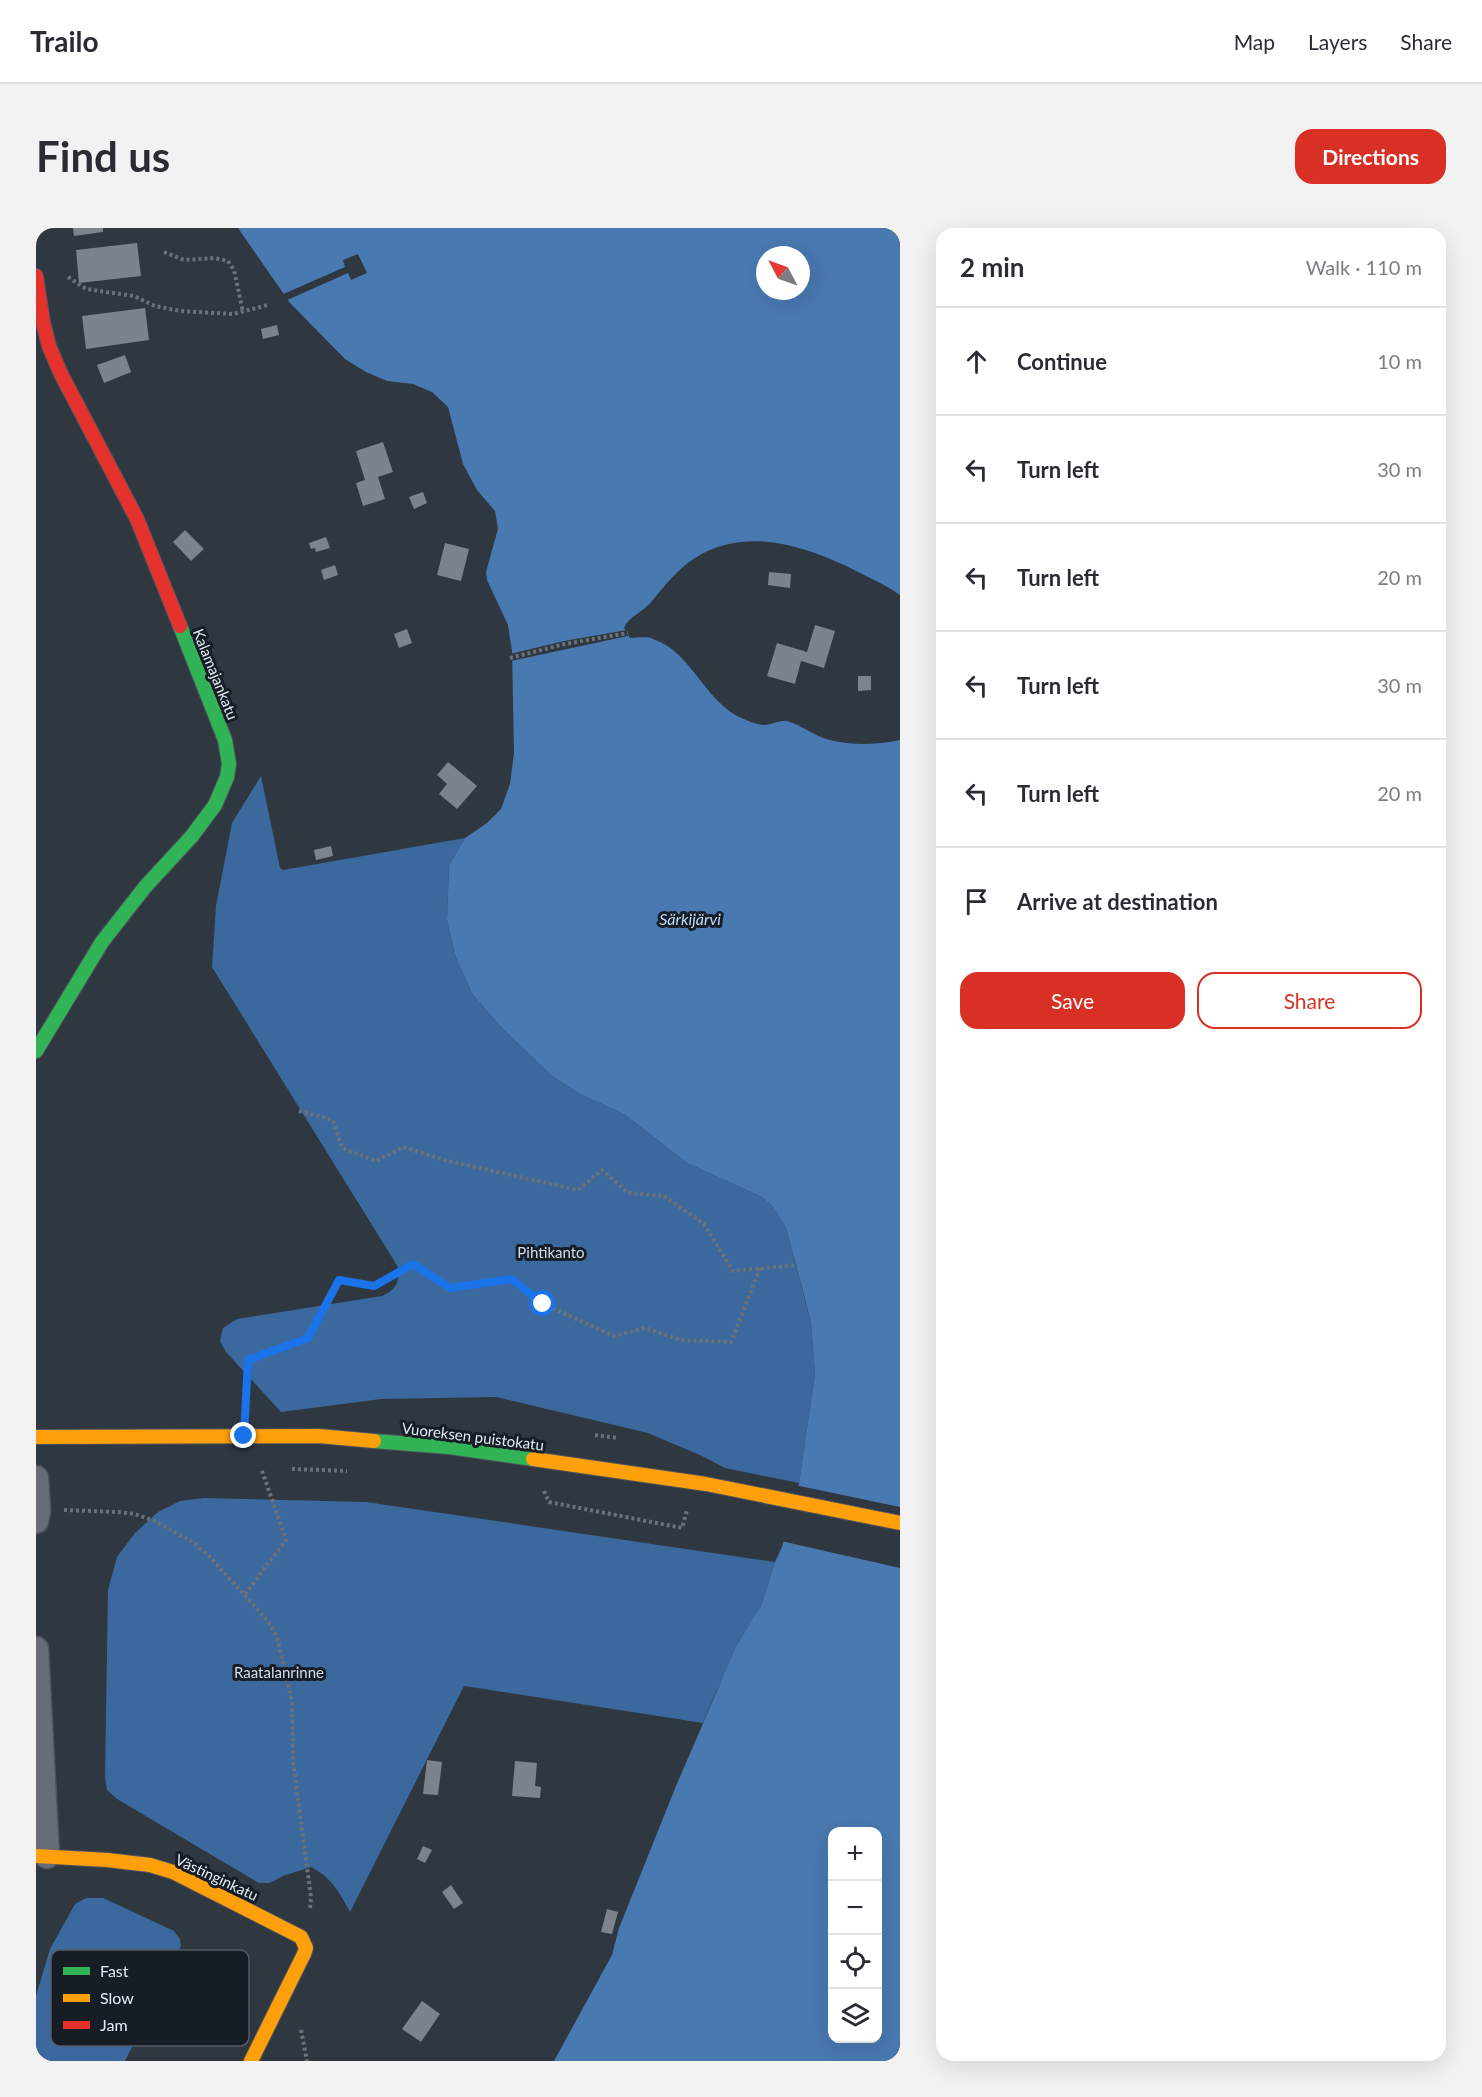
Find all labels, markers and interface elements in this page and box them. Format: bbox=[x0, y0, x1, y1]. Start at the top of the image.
text: Trailo bbox=[30, 24, 99, 58]
text: Map bbox=[1234, 29, 1275, 54]
text: Layers bbox=[1308, 29, 1367, 54]
text: Share bbox=[1400, 29, 1452, 54]
button: Directions bbox=[1295, 129, 1446, 184]
text: Find us bbox=[36, 131, 170, 181]
north arrow bbox=[756, 246, 810, 300]
text: 2 min bbox=[960, 251, 1024, 283]
text: Walk · 110 m bbox=[1306, 255, 1422, 279]
icon: ahead bbox=[960, 345, 993, 378]
text: Continue bbox=[1017, 348, 1107, 375]
text: 10 m bbox=[1377, 349, 1422, 373]
icon: left bbox=[960, 453, 993, 486]
text: Turn left bbox=[1017, 456, 1099, 483]
text: 30 m bbox=[1377, 457, 1422, 481]
icon: left bbox=[960, 561, 993, 594]
text: Turn left bbox=[1017, 564, 1099, 591]
text: 20 m bbox=[1377, 565, 1422, 589]
street label: Kalamajankatu bbox=[190, 626, 242, 722]
icon: left bbox=[960, 669, 993, 702]
text: Turn left bbox=[1017, 672, 1099, 699]
text: 30 m bbox=[1377, 673, 1422, 697]
icon: left bbox=[960, 777, 993, 810]
text: Turn left bbox=[1017, 780, 1099, 807]
text: 20 m bbox=[1377, 781, 1422, 805]
icon: arrive bbox=[960, 885, 993, 918]
text: Arrive at destination bbox=[1017, 888, 1218, 915]
water label: Särkijärvi bbox=[659, 909, 721, 928]
button: Save bbox=[960, 972, 1185, 1029]
button: Share bbox=[1197, 972, 1422, 1029]
park label: Pihtikanto bbox=[517, 1243, 585, 1261]
route start bbox=[529, 1290, 555, 1316]
street label: Vuoreksen puistokatu bbox=[401, 1418, 545, 1454]
route end bbox=[230, 1422, 256, 1448]
park label: Raatalanrinne bbox=[234, 1663, 324, 1681]
map controls bbox=[828, 1827, 882, 2043]
button: + bbox=[828, 1827, 882, 1881]
street label: Västinginkatu bbox=[173, 1850, 261, 1904]
button: − bbox=[828, 1881, 882, 1935]
button: locate bbox=[828, 1935, 882, 1989]
legend bbox=[51, 1950, 249, 2046]
text: Fast bbox=[100, 1961, 129, 1980]
text: Slow bbox=[100, 1988, 134, 2007]
button: layers bbox=[828, 1989, 882, 2043]
text: Jam bbox=[100, 2015, 128, 2034]

